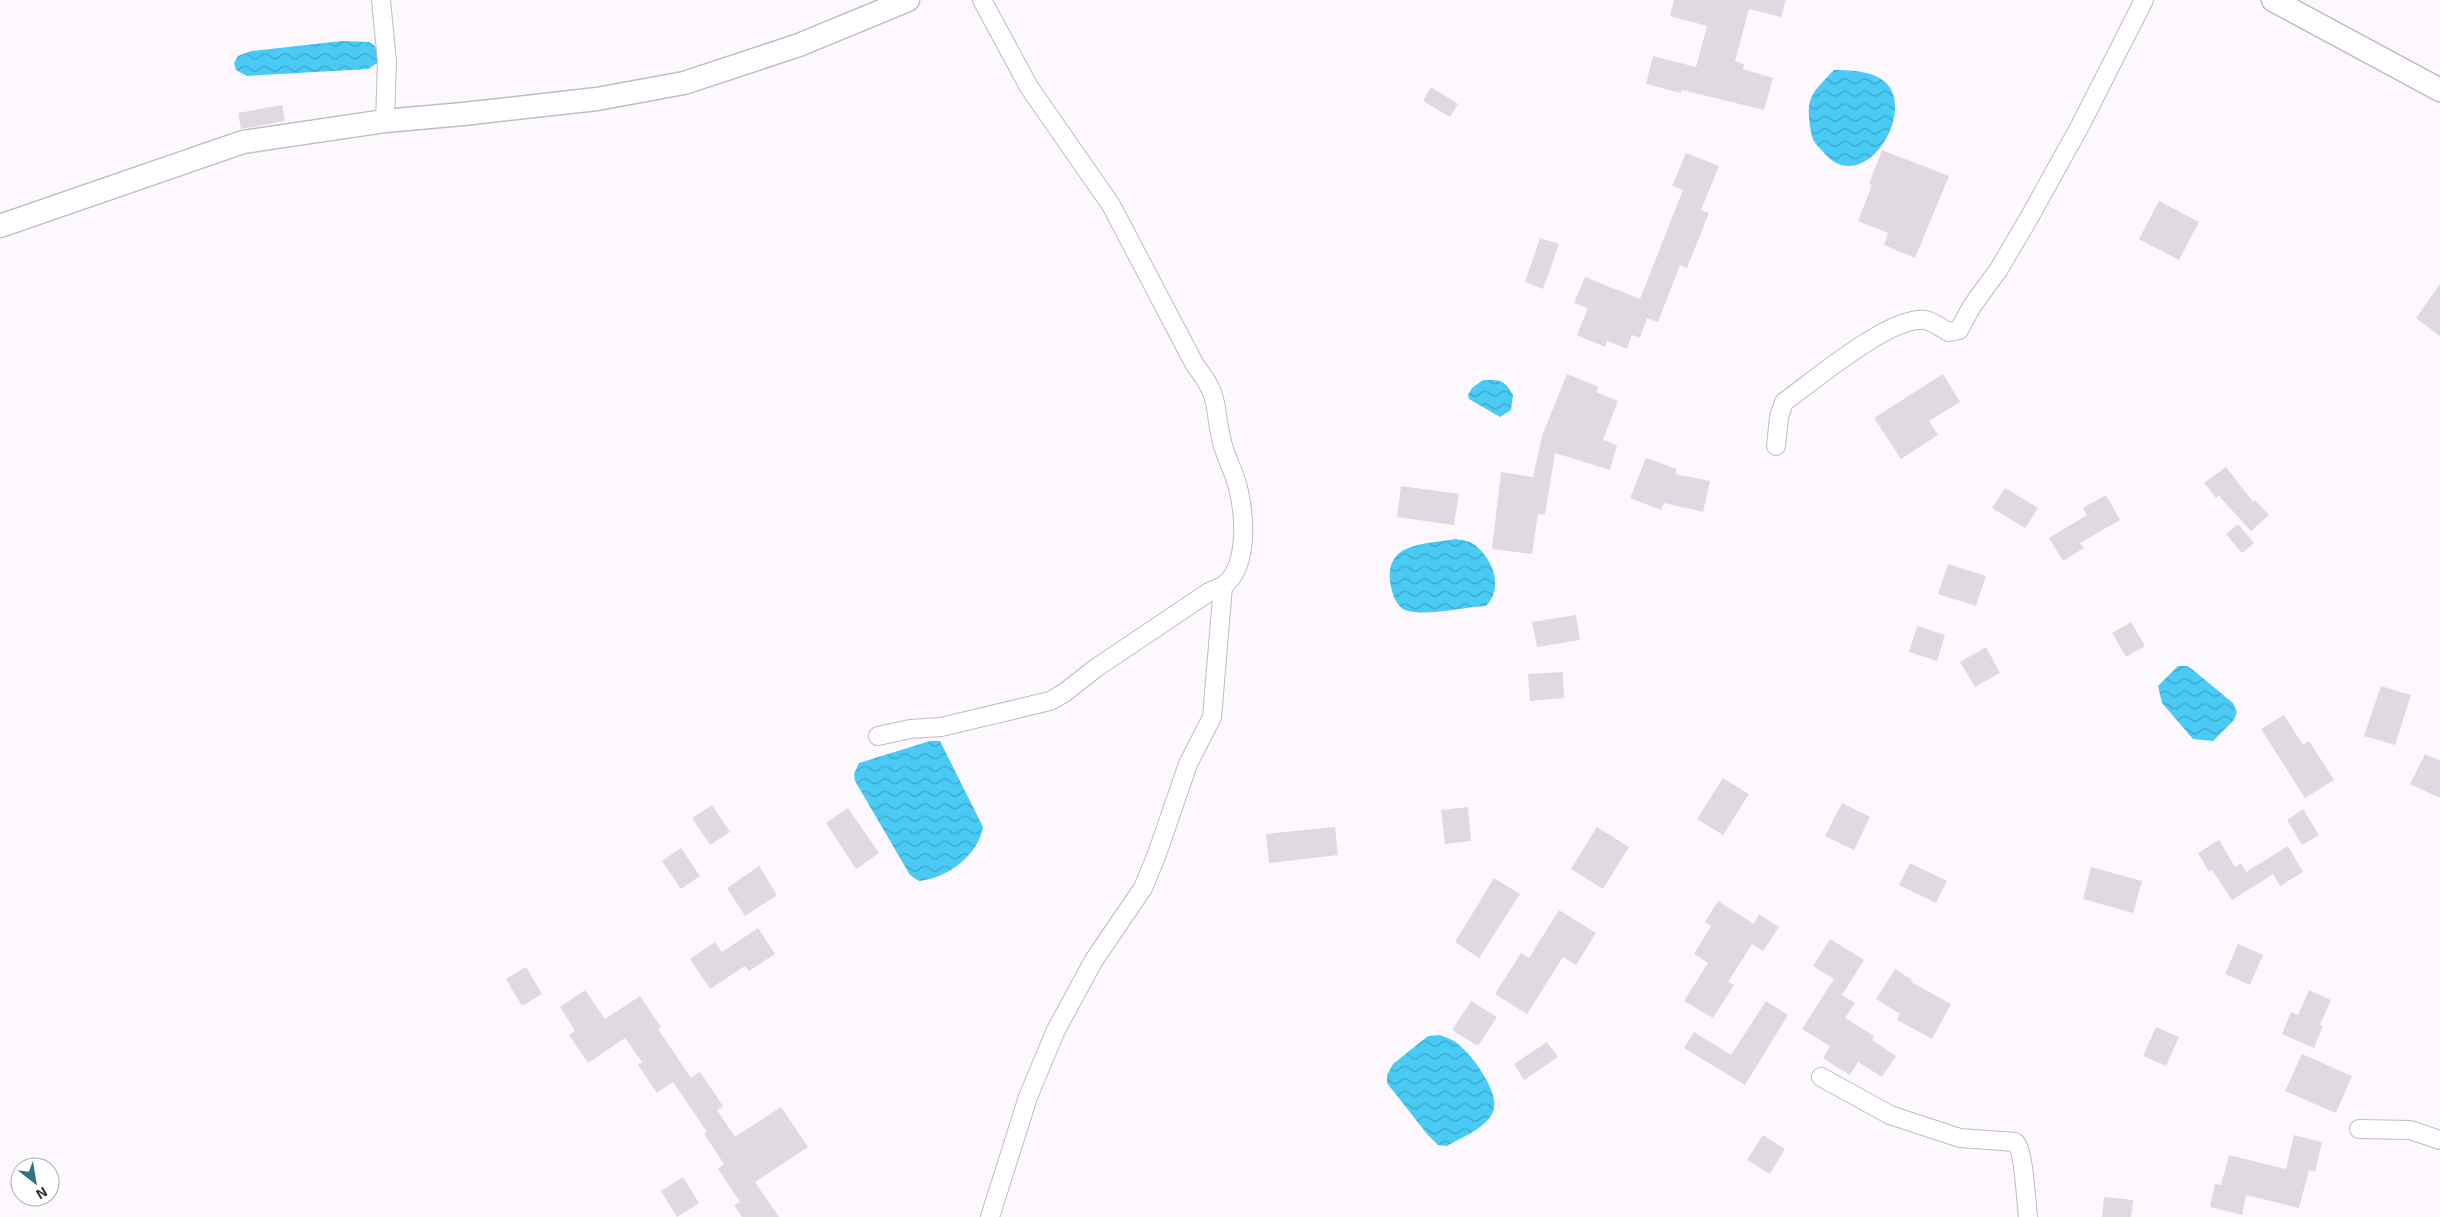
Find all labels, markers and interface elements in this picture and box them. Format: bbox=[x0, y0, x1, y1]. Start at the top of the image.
north arrow bbox=[10, 1157, 60, 1207]
text: N bbox=[33, 1184, 51, 1203]

